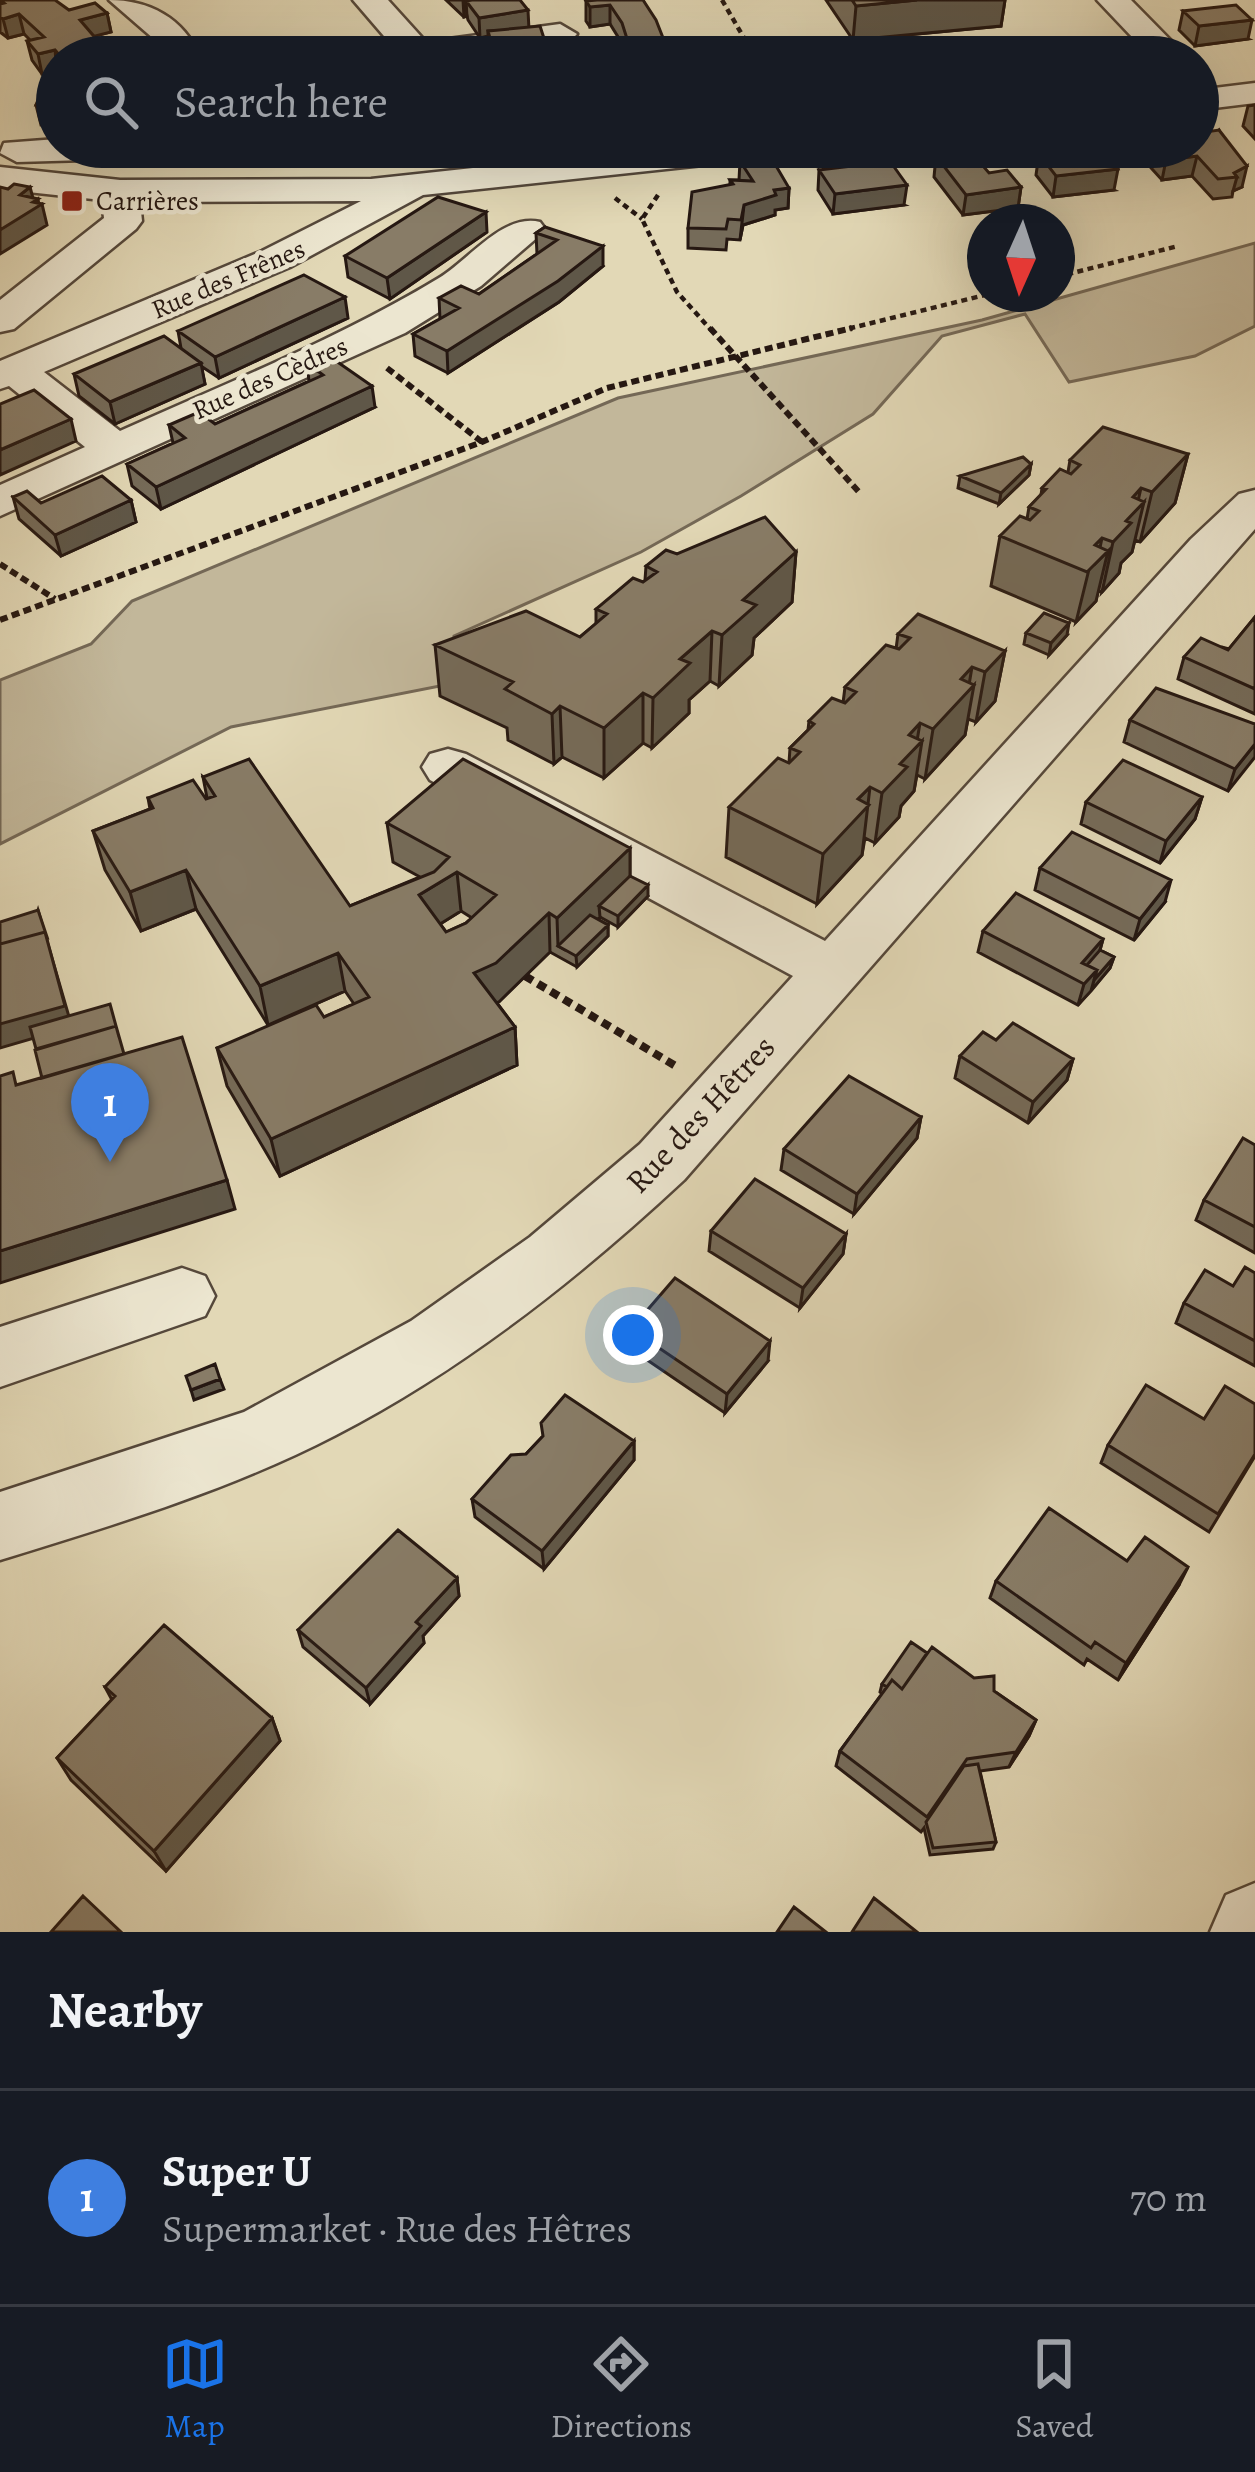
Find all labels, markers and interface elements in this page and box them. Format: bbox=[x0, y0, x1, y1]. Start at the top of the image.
search box bbox=[36, 36, 1219, 168]
icon: search bbox=[78, 69, 144, 135]
text: Search here bbox=[174, 71, 388, 133]
place label: Carrières bbox=[96, 183, 199, 219]
marker: Carrières bbox=[59, 188, 85, 214]
north arrow bbox=[967, 204, 1075, 312]
street label: Rue des Frênes bbox=[146, 230, 310, 328]
street label: Rue des Cèdres bbox=[187, 328, 353, 428]
street label: Rue des Hêtres bbox=[615, 1025, 785, 1203]
pin: 1 bbox=[71, 1063, 149, 1162]
your location bbox=[603, 1305, 663, 1365]
text: Nearby bbox=[48, 1975, 202, 2045]
text: Super U bbox=[162, 2140, 312, 2202]
text: 1 bbox=[80, 2171, 94, 2224]
text: 70 m bbox=[1130, 2171, 1207, 2224]
text: Supermarket · Rue des Hêtres bbox=[162, 2202, 632, 2255]
tab: Map bbox=[162, 2331, 228, 2448]
tab: Directions bbox=[551, 2331, 692, 2448]
tab: Saved bbox=[1015, 2331, 1093, 2448]

